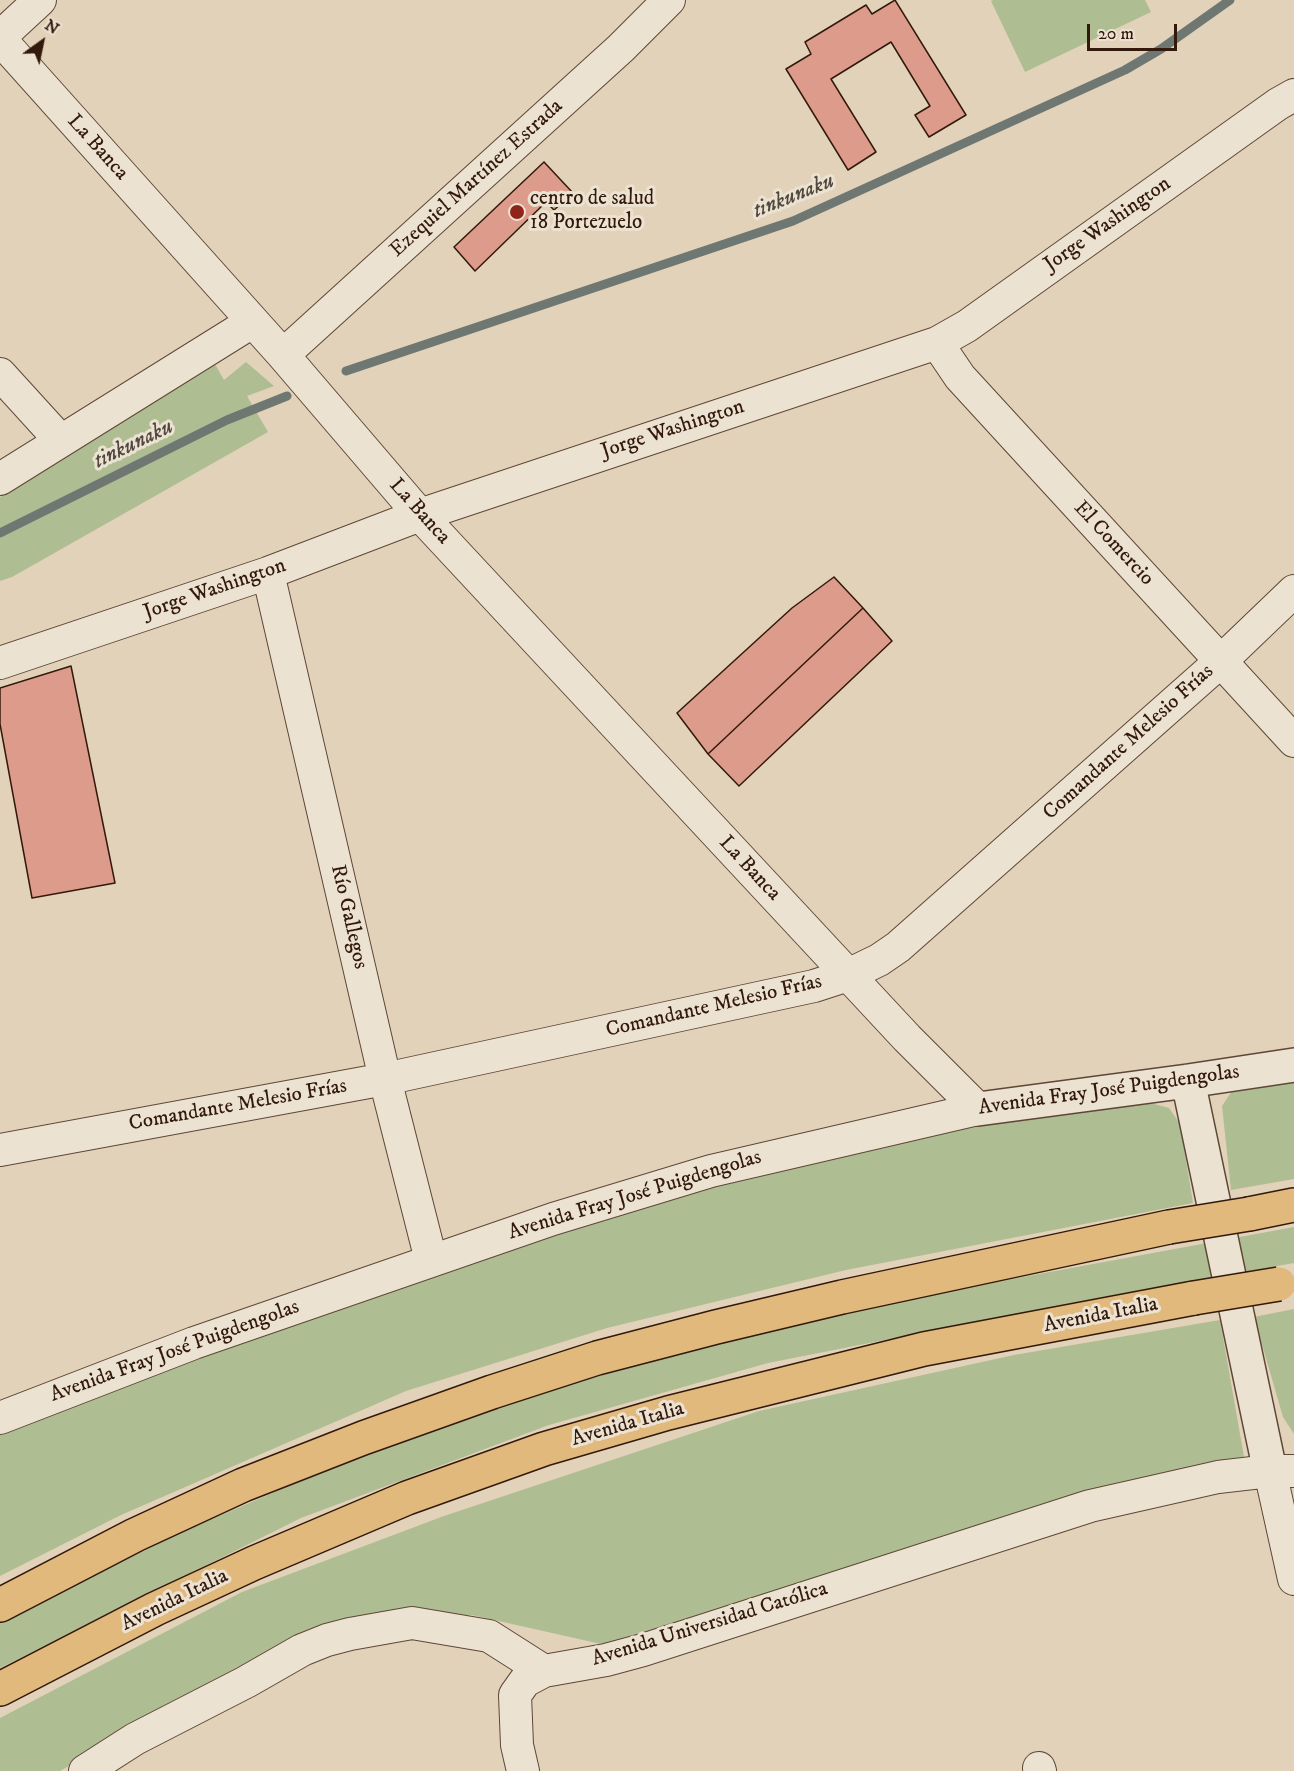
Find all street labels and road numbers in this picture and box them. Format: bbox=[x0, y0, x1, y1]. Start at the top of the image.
street label: Ezequiel Martínez Estrada bbox=[385, 95, 569, 263]
street label: La Banca bbox=[61, 110, 133, 186]
street label: Jorge Washington bbox=[1040, 172, 1176, 278]
street label: Jorge Washington bbox=[598, 395, 748, 465]
street label: La Banca bbox=[383, 474, 455, 550]
street label: El Comercio bbox=[1067, 496, 1159, 592]
street label: Jorge Washington bbox=[141, 554, 289, 626]
street label: Comandante Melesio Frías bbox=[1039, 660, 1219, 826]
street label: La Banca bbox=[713, 831, 785, 907]
street label: Río Gallegos bbox=[324, 862, 372, 972]
street label: Comandante Melesio Frías bbox=[604, 970, 824, 1044]
street label: Avenida Fray José Puigdengolas bbox=[977, 1060, 1241, 1122]
street label: Comandante Melesio Frías bbox=[127, 1074, 349, 1138]
street label: Avenida Fray José Puigdengolas bbox=[505, 1145, 765, 1247]
street label: Avenida Italia bbox=[1042, 1293, 1160, 1339]
street label: Avenida Fray José Puigdengolas bbox=[47, 1295, 303, 1409]
street label: Avenida Italia bbox=[569, 1397, 687, 1453]
street label: Avenida Italia bbox=[117, 1564, 233, 1638]
street label: Avenida Universidad Católica bbox=[589, 1577, 831, 1673]

